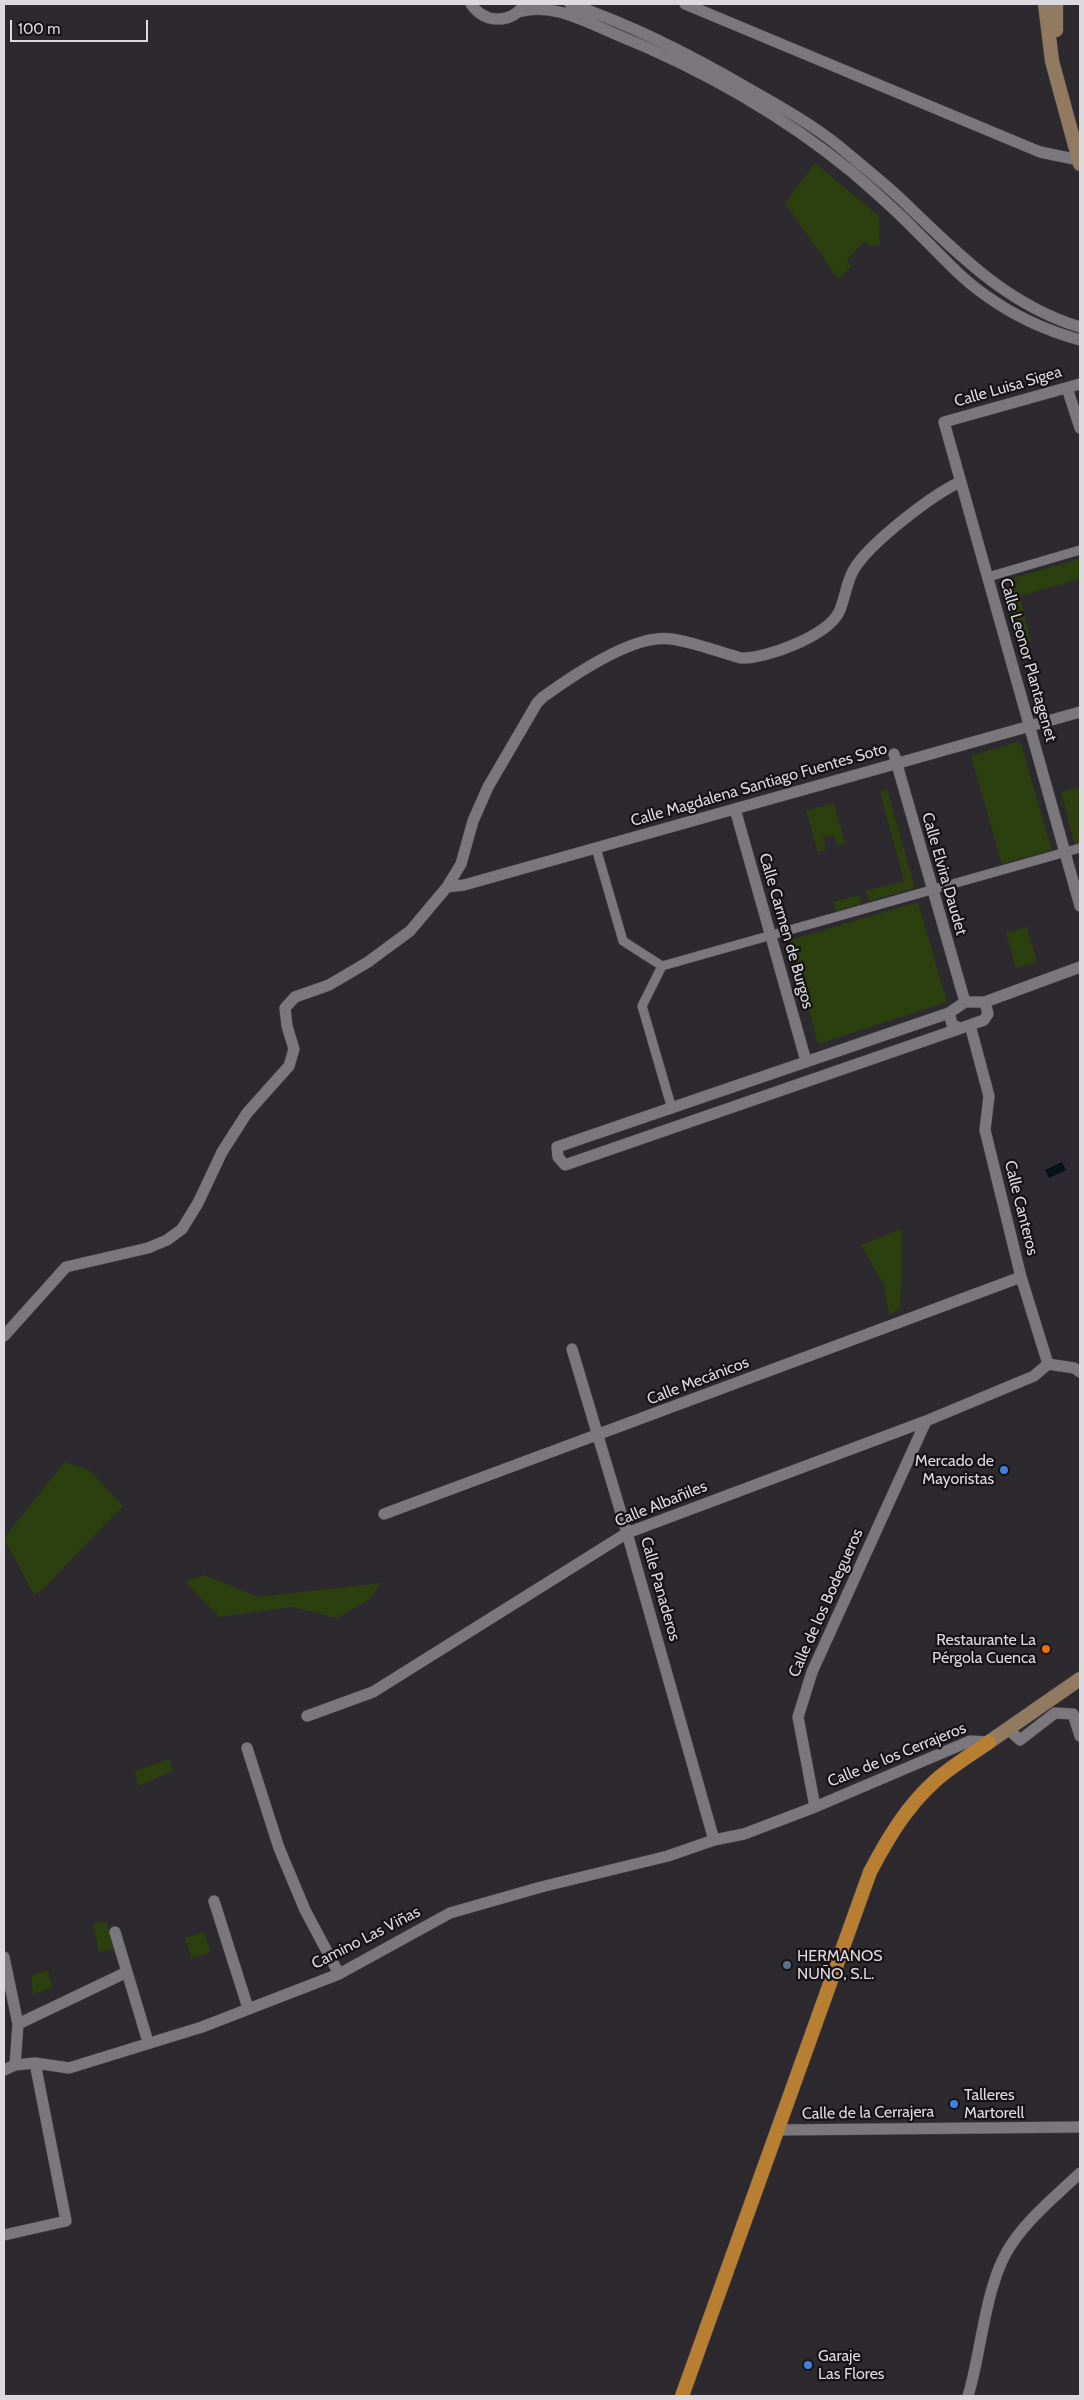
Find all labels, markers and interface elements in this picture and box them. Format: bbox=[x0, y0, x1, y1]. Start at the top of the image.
scale bar bbox=[12, 10, 150, 42]
text: 100 m bbox=[18, 20, 60, 38]
street label: Calle Luisa Sigea bbox=[952, 362, 1064, 412]
street label: Calle Leonor Plantagenet bbox=[995, 576, 1061, 744]
street label: Calle Magdalena Santiago Fuentes Soto bbox=[629, 739, 889, 831]
street label: Calle Elvira Daudet bbox=[917, 810, 971, 938]
street label: Calle Carmen de Burgos bbox=[755, 851, 817, 1011]
street label: Calle Canteros bbox=[1000, 1159, 1042, 1257]
street label: Calle Mecánicos bbox=[644, 1353, 752, 1409]
place label: Mercado de Mayoristas bbox=[915, 1451, 994, 1489]
marker: Mercado de Mayoristas bbox=[998, 1464, 1010, 1476]
street label: Calle Albañiles bbox=[612, 1477, 710, 1531]
street label: Calle de los Bodegueros bbox=[785, 1526, 867, 1680]
street label: Calle Panaderos bbox=[636, 1535, 684, 1643]
place label: Restaurante La Pérgola Cuenca bbox=[932, 1630, 1036, 1668]
marker: Restaurante La Pérgola Cuenca bbox=[1040, 1643, 1052, 1655]
street label: Calle de los Cerrajeros bbox=[825, 1718, 969, 1792]
street label: Camino Las Viñas bbox=[308, 1902, 424, 1974]
place label: HERMANOS NUÑO, S.L. bbox=[797, 1946, 883, 1984]
marker: HERMANOS NUÑO, S.L. bbox=[781, 1959, 793, 1971]
place label: Talleres Martorell bbox=[964, 2085, 1024, 2123]
marker: Talleres Martorell bbox=[948, 2098, 960, 2110]
street label: Calle de la Cerrajera bbox=[802, 2102, 934, 2124]
place label: Garaje Las Flores bbox=[818, 2346, 884, 2384]
marker: Garaje Las Flores bbox=[802, 2359, 814, 2371]

